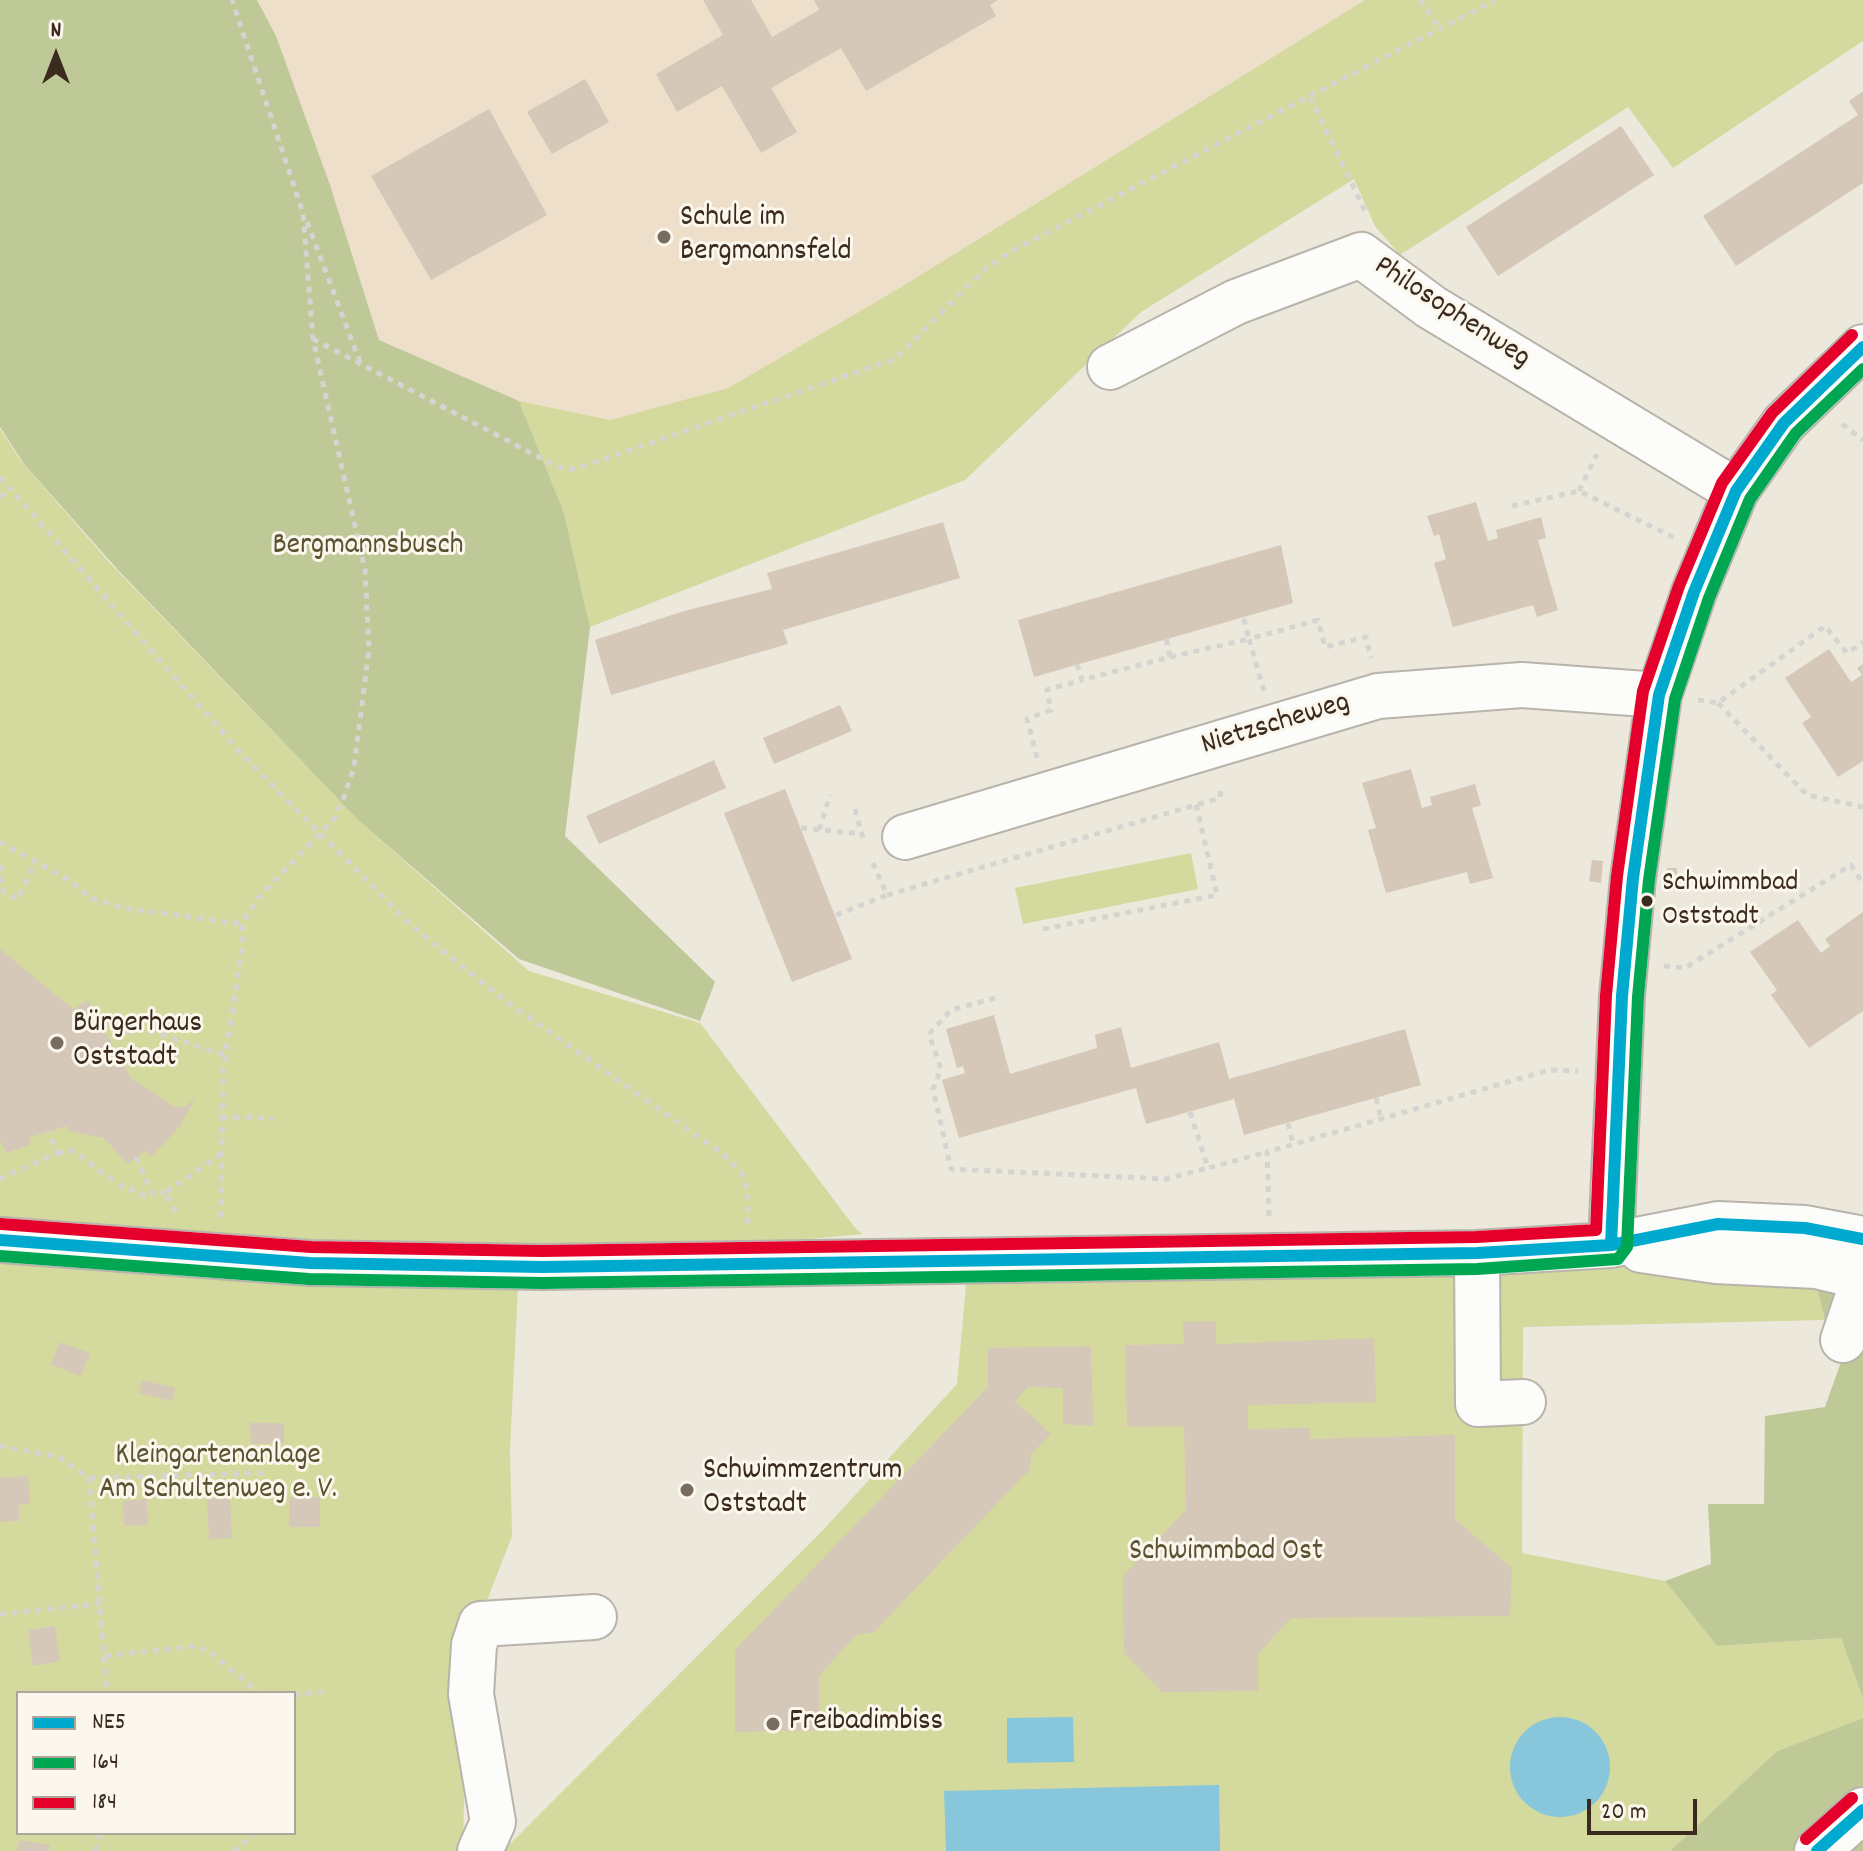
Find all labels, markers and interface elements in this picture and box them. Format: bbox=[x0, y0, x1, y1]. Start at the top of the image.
north arrow bbox=[16, 16, 96, 96]
text: N bbox=[51, 16, 61, 47]
place label: Schule im Bergmannsfeld bbox=[680, 202, 852, 272]
marker: Schule im Bergmannsfeld bbox=[655, 228, 673, 246]
street label: Philosophenweg bbox=[1366, 250, 1536, 378]
park label: Bergmannsbusch bbox=[272, 530, 464, 566]
street label: Nietzscheweg bbox=[1197, 686, 1355, 766]
place label: Schwimmbad Oststadt bbox=[1662, 868, 1798, 934]
marker: Schwimmbad Oststadt bbox=[1639, 893, 1655, 909]
place label: Bürgerhaus Oststadt bbox=[73, 1008, 202, 1078]
marker: Bürgerhaus Oststadt bbox=[48, 1034, 66, 1052]
park label: Kleingartenanlage Am Schultenweg e. V. bbox=[99, 1440, 337, 1510]
place label: Schwimmzentrum Oststadt bbox=[703, 1455, 902, 1526]
marker: Schwimmzentrum Oststadt bbox=[678, 1481, 696, 1499]
park label: Schwimmbad Ost bbox=[1129, 1536, 1323, 1572]
legend bbox=[16, 1691, 296, 1835]
text: NE5 bbox=[92, 1706, 126, 1740]
place label: Freibadimbiss bbox=[789, 1706, 943, 1742]
marker: Freibadimbiss bbox=[764, 1715, 782, 1733]
text: 164 bbox=[92, 1746, 119, 1780]
scale bar bbox=[1591, 1783, 1701, 1833]
text: 184 bbox=[92, 1786, 117, 1820]
text: 20 m bbox=[1601, 1796, 1647, 1830]

